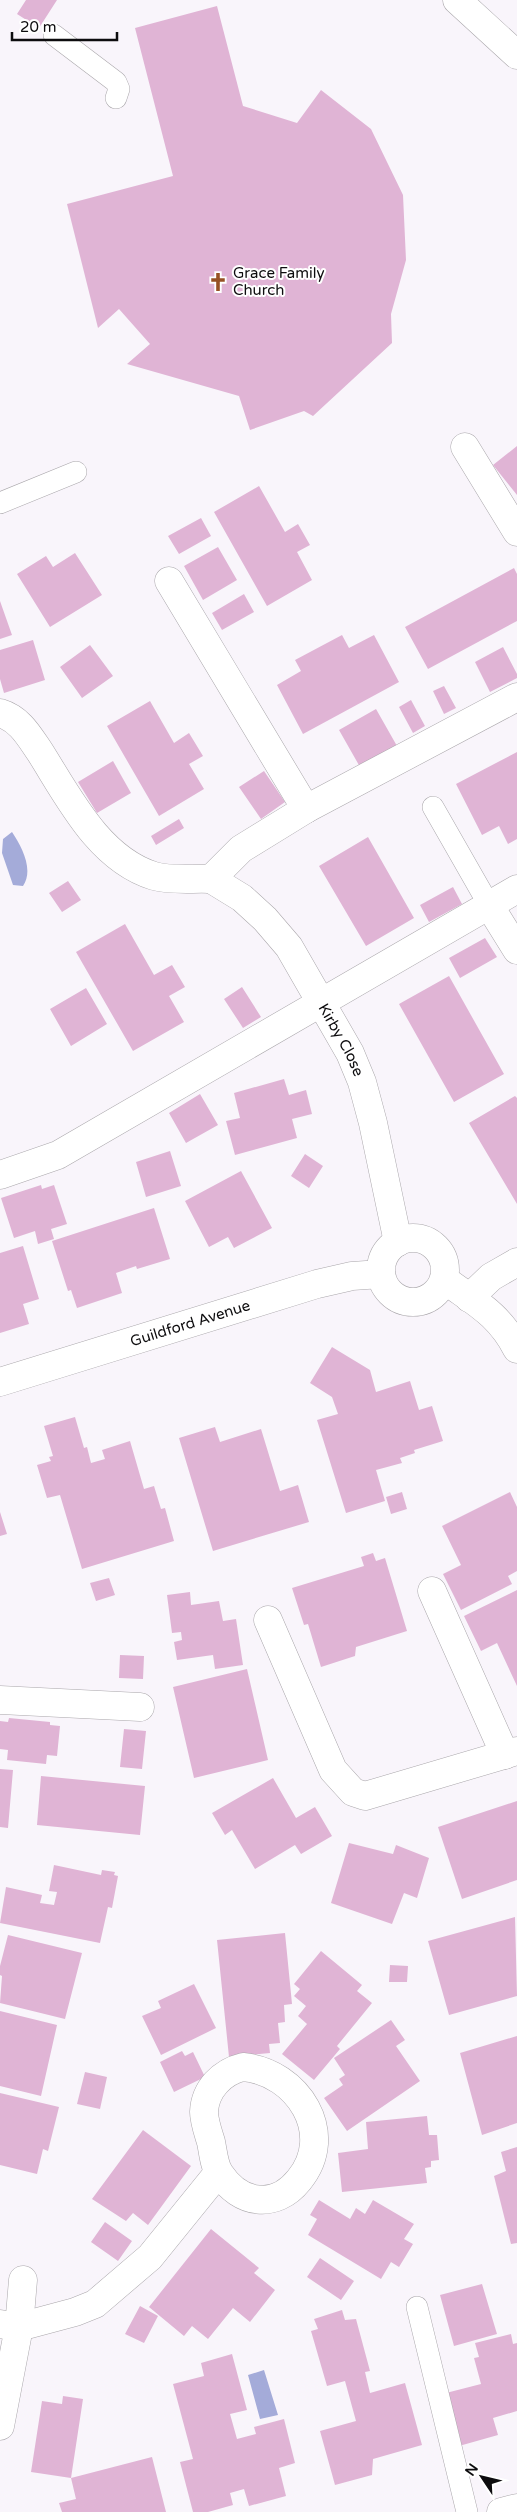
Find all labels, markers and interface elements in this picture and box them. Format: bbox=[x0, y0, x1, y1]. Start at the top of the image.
scale bar bbox=[12, 10, 118, 42]
text: 20 m bbox=[20, 18, 57, 36]
place label: Grace Family Church bbox=[233, 264, 325, 299]
church icon: Grace Family Church bbox=[207, 271, 229, 293]
street label: Kirby Close bbox=[314, 1000, 368, 1079]
street label: Guildford Avenue bbox=[128, 1296, 252, 1350]
north arrow bbox=[457, 2452, 507, 2502]
text: N bbox=[462, 2460, 482, 2479]

